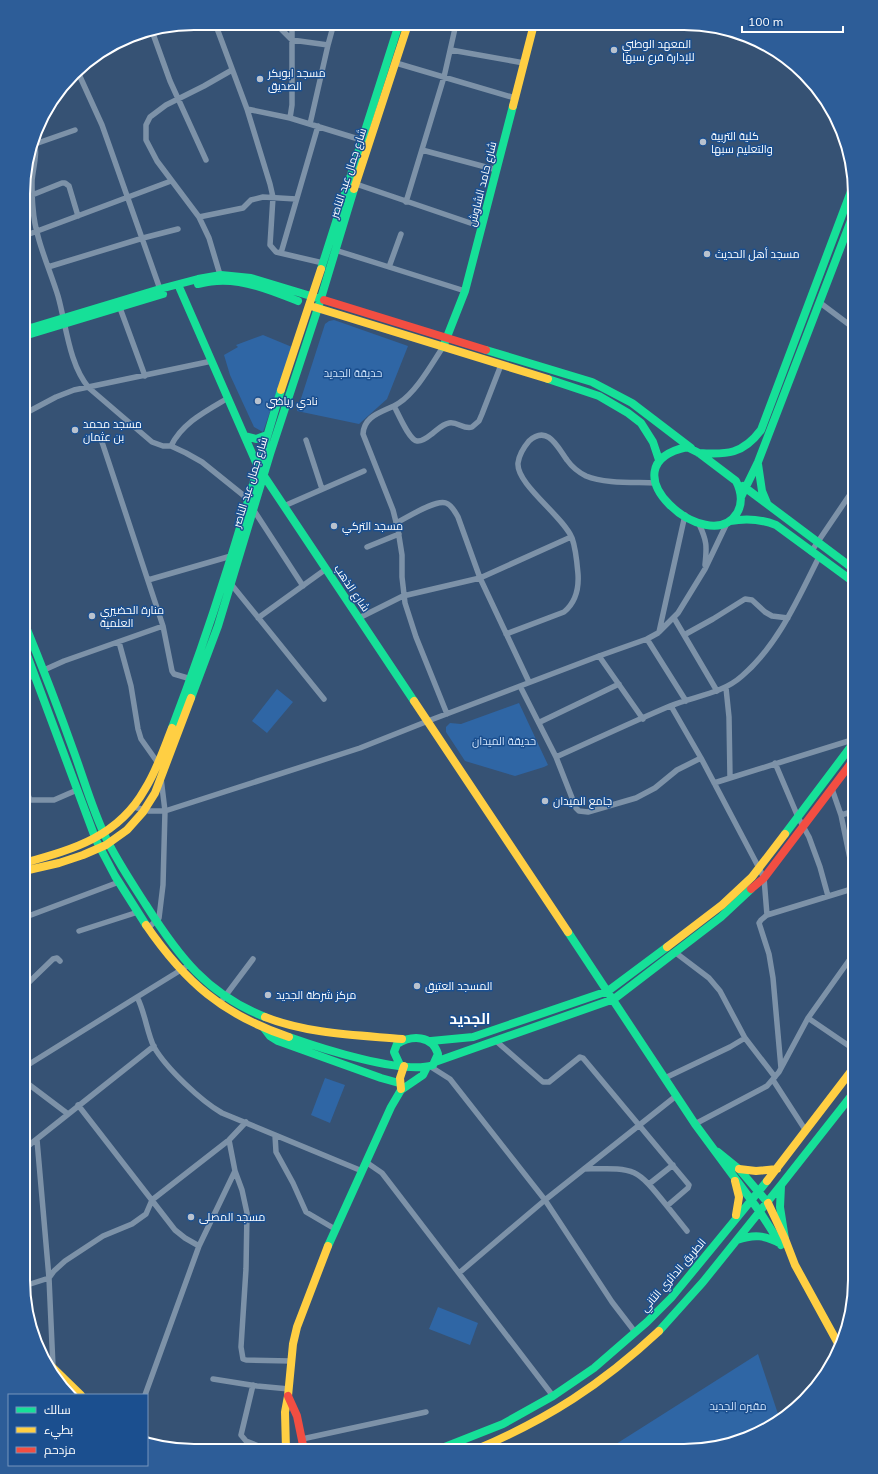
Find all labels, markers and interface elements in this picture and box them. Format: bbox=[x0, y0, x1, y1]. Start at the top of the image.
scale bar bbox=[742, 8, 843, 34]
text: 100 m bbox=[748, 14, 783, 29]
place label: المعهد الوطني للإدارة فرع سبها bbox=[622, 37, 695, 65]
marker: المعهد الوطني للإدارة فرع سبها bbox=[609, 45, 619, 55]
place label: مسجد ابوبكر الصديق bbox=[267, 66, 326, 93]
marker: مسجد ابوبكر الصديق bbox=[255, 74, 265, 84]
street label: شارع جمال عبد الناصر bbox=[327, 126, 370, 221]
place label: كلية التربية والتعليم سبها bbox=[711, 129, 773, 157]
marker: كلية التربية والتعليم سبها bbox=[698, 137, 708, 147]
street label: شارع حامد الشاوش bbox=[465, 140, 500, 228]
place label: مسجد أهل الحديث bbox=[715, 247, 800, 261]
marker: مسجد أهل الحديث bbox=[702, 249, 712, 259]
park label: حديقة الجديد bbox=[324, 366, 382, 380]
place label: نادي رياضي bbox=[266, 394, 318, 410]
marker: نادي رياضي bbox=[253, 396, 263, 406]
place label: مسجد محمد بن عثمان bbox=[83, 417, 142, 444]
marker: مسجد محمد بن عثمان bbox=[70, 425, 80, 435]
street label: شارع جمال عبد الناصر bbox=[229, 435, 271, 530]
place label: مسجد التركي bbox=[342, 519, 403, 535]
marker: مسجد التركي bbox=[329, 521, 339, 531]
street label: شارع الذهب bbox=[330, 562, 373, 615]
place label: منارة الحضيري العلمية bbox=[100, 603, 164, 630]
marker: منارة الحضيري العلمية bbox=[87, 611, 97, 621]
park label: حديقة الميدان bbox=[472, 734, 536, 748]
place label: جامع الميدان bbox=[553, 794, 612, 809]
marker: جامع الميدان bbox=[540, 796, 550, 806]
place label: المسجد العتيق bbox=[425, 979, 493, 993]
marker: المسجد العتيق bbox=[412, 981, 422, 991]
place label: مركز شرطة الجديد bbox=[276, 988, 356, 1002]
marker: مركز شرطة الجديد bbox=[263, 990, 273, 1000]
district label: الجديد bbox=[450, 1009, 490, 1028]
place label: مسجد المصلى bbox=[199, 1210, 265, 1224]
marker: مسجد المصلى bbox=[186, 1212, 196, 1222]
street label: الطريق الدائري الثاني bbox=[637, 1235, 710, 1316]
legend bbox=[8, 1394, 148, 1466]
park label: مقبره الجديد bbox=[709, 1399, 767, 1413]
text: سالك bbox=[44, 1402, 71, 1417]
text: بطيء bbox=[44, 1422, 73, 1440]
text: مزدحم bbox=[44, 1442, 76, 1458]

